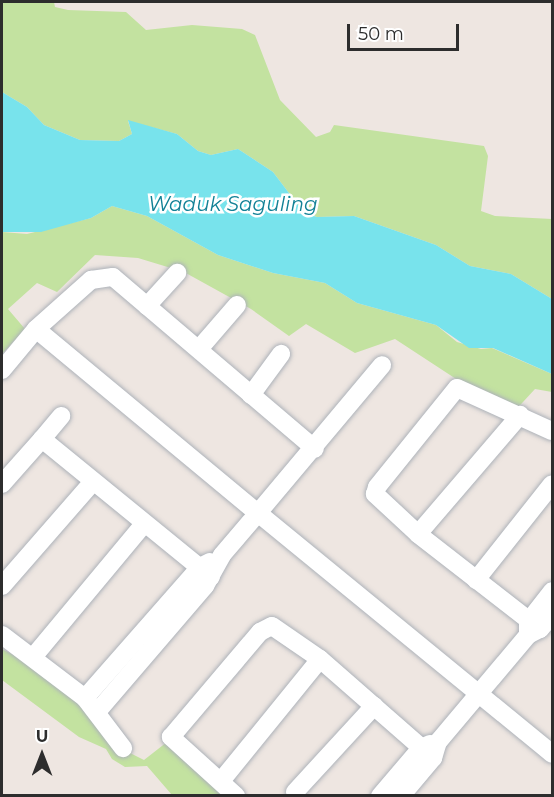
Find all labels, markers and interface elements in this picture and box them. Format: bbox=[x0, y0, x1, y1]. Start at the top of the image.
scale bar bbox=[350, 12, 462, 50]
text: 50 m bbox=[358, 23, 404, 45]
water label: Waduk Saguling bbox=[148, 192, 318, 216]
north arrow bbox=[12, 725, 72, 785]
text: U bbox=[36, 727, 48, 746]

